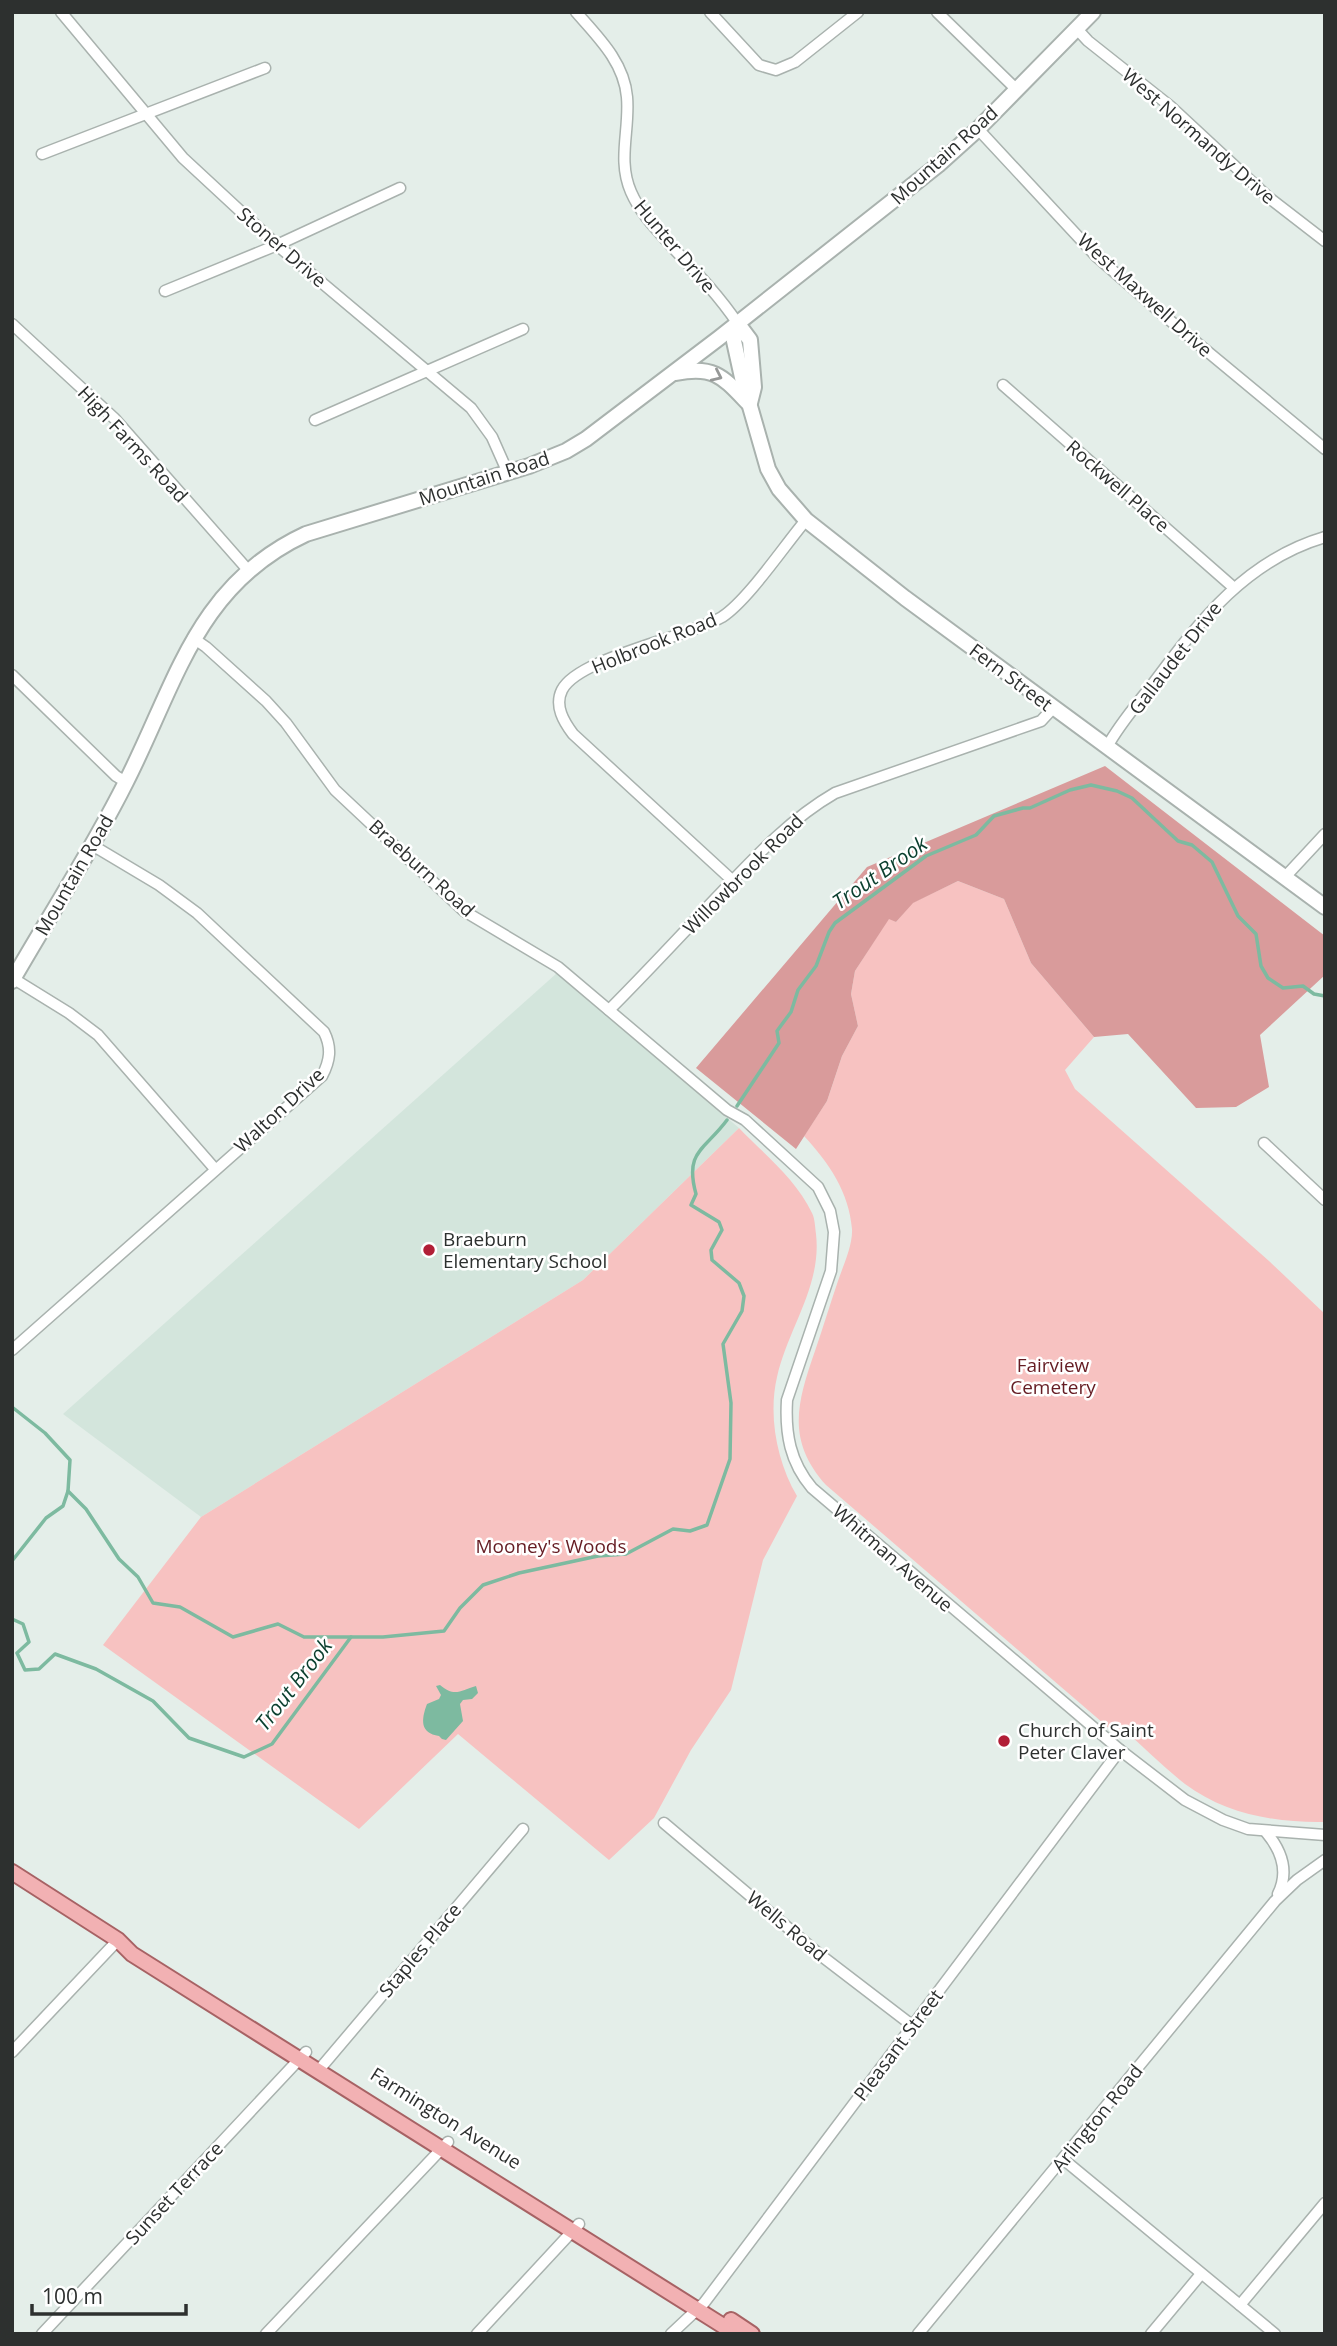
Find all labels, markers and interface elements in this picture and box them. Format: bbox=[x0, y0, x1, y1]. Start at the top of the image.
street label: West Normandy Drive bbox=[1117, 62, 1281, 210]
street label: Mountain Road bbox=[885, 100, 1003, 210]
street label: Hunter Drive bbox=[628, 194, 722, 298]
street label: Stoner Drive bbox=[232, 201, 332, 293]
street label: West Maxwell Drive bbox=[1072, 227, 1218, 363]
one-way arrow bbox=[710, 368, 722, 382]
street label: High Farms Road bbox=[72, 380, 194, 508]
street label: Rockwell Place bbox=[1061, 434, 1175, 538]
street label: Mountain Road bbox=[415, 445, 553, 511]
street label: Gallaudet Drive bbox=[1123, 596, 1227, 720]
street label: Holbrook Road bbox=[588, 606, 720, 680]
street label: Fern Street bbox=[964, 637, 1058, 717]
street label: Willowbrook Road bbox=[677, 808, 809, 940]
street label: Mountain Road bbox=[29, 810, 119, 940]
street label: Braeburn Road bbox=[363, 813, 481, 923]
water label: Trout Brook bbox=[826, 829, 933, 915]
street label: Walton Drive bbox=[228, 1062, 330, 1158]
place label: Braeburn Elementary School bbox=[443, 1226, 607, 1274]
marker: Braeburn Elementary School bbox=[421, 1242, 437, 1258]
park label: Fairview Cemetery bbox=[1010, 1352, 1096, 1400]
street label: Whitman Avenue bbox=[827, 1498, 959, 1618]
park label: Mooney's Woods bbox=[475, 1533, 627, 1559]
water label: Trout Brook bbox=[248, 1632, 339, 1736]
place label: Church of Saint Peter Claver bbox=[1018, 1717, 1154, 1765]
marker: Church of Saint Peter Claver bbox=[996, 1733, 1012, 1749]
street label: Wells Road bbox=[741, 1885, 833, 1967]
street label: Staples Place bbox=[373, 1897, 467, 2003]
street label: Pleasant Street bbox=[847, 1984, 949, 2106]
street label: Arlington Road bbox=[1046, 2059, 1148, 2177]
street label: Farmington Avenue bbox=[366, 2061, 526, 2175]
street label: Sunset Terrace bbox=[119, 2136, 229, 2250]
scale bar bbox=[32, 2272, 186, 2316]
text: 100 m bbox=[42, 2282, 103, 2310]

